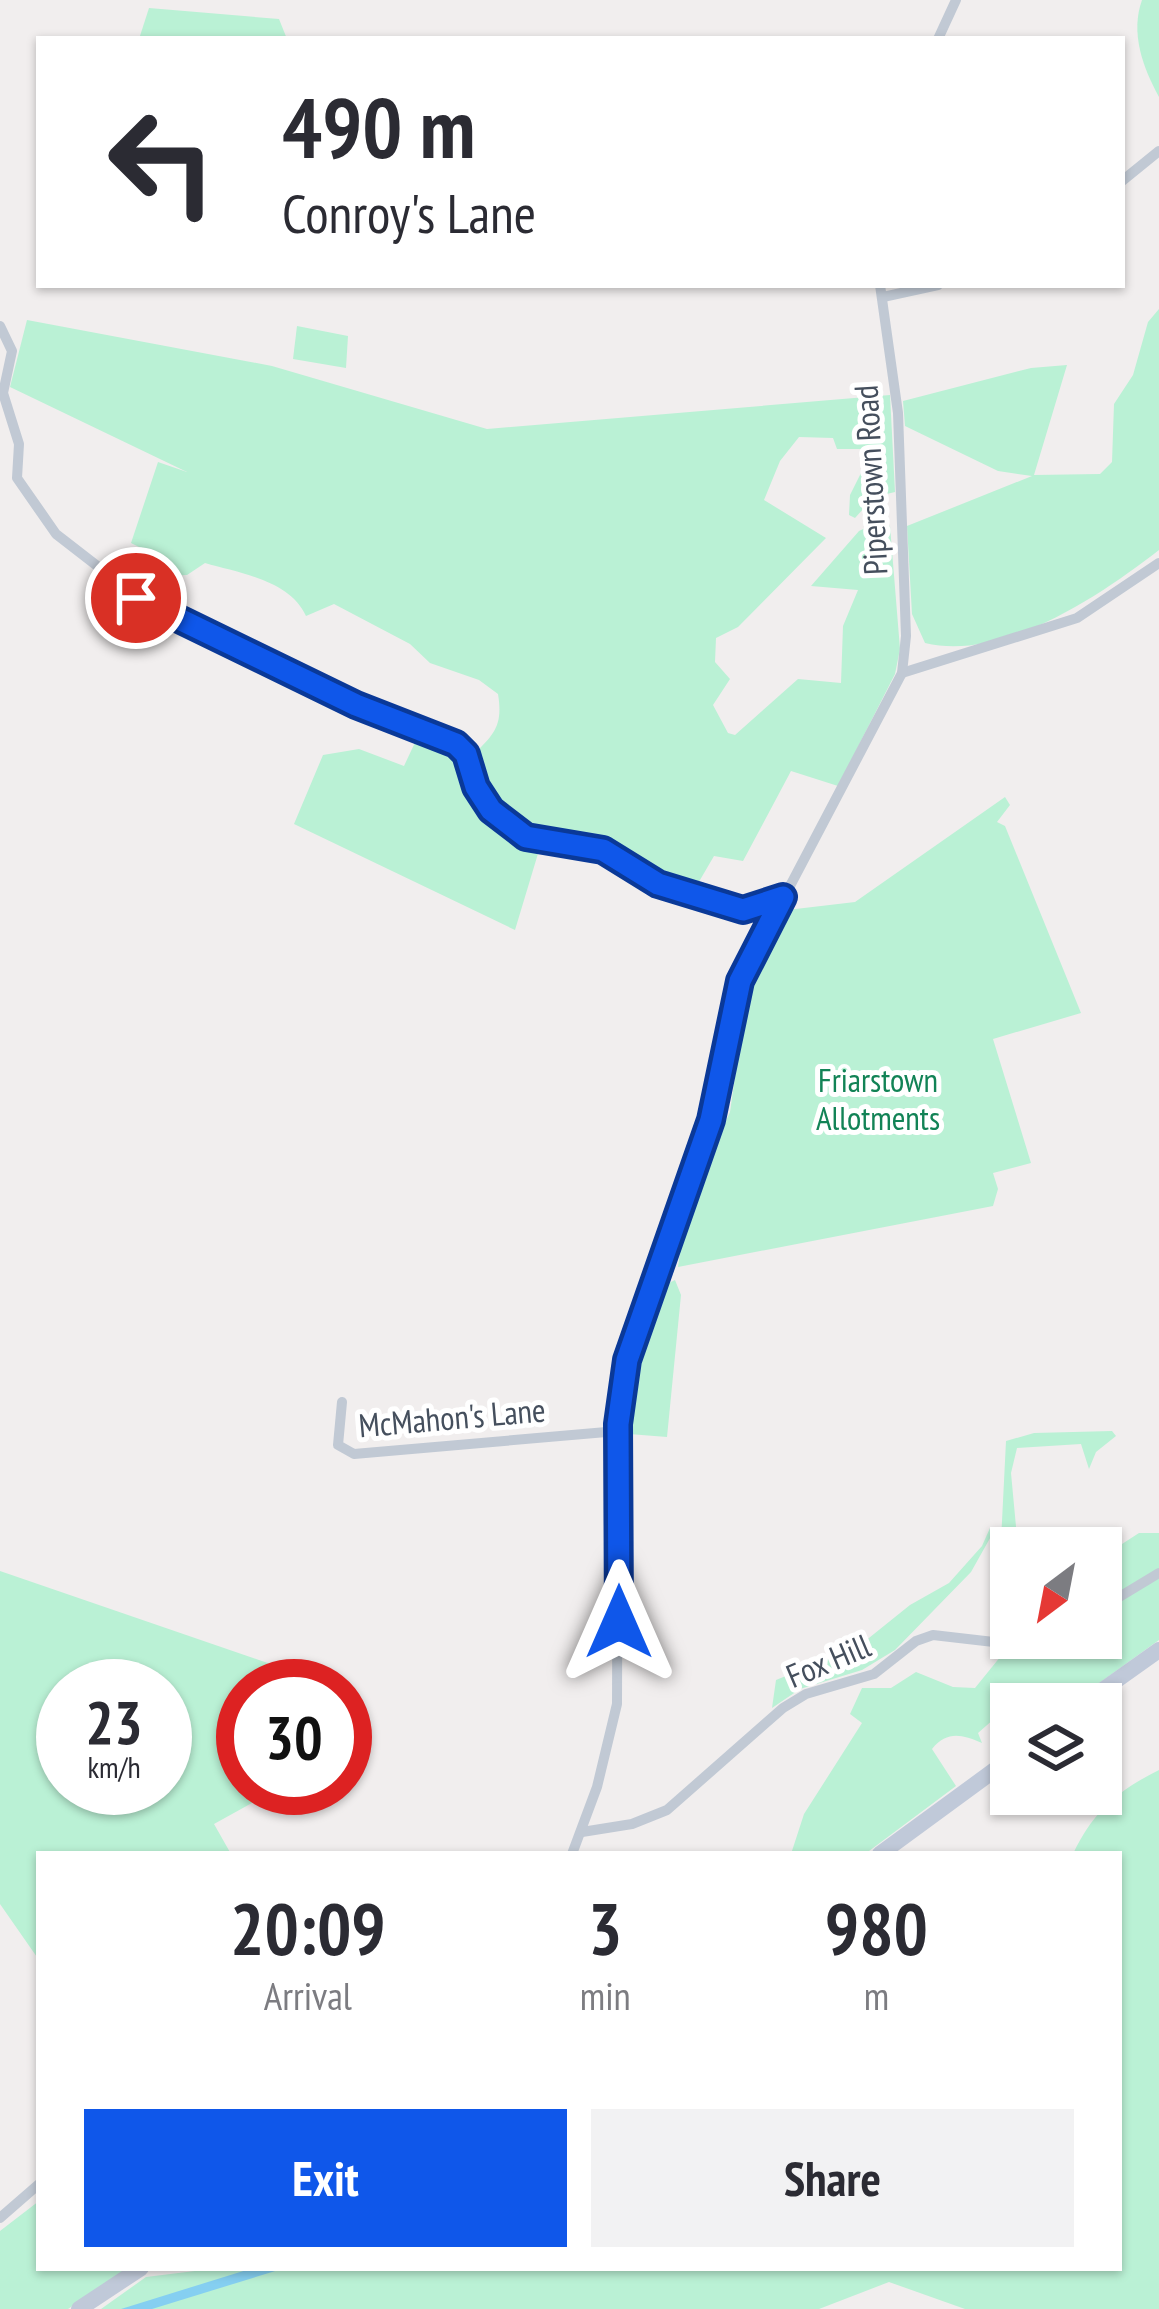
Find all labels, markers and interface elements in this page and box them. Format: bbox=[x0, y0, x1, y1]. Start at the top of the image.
text: 490 m bbox=[282, 72, 475, 181]
icon: left bbox=[84, 84, 240, 240]
text: Conroy's Lane bbox=[282, 178, 536, 248]
street label: Piperstown Road bbox=[844, 384, 896, 576]
pin bbox=[85, 547, 187, 649]
icon: arrive bbox=[103, 565, 169, 631]
park label: Friarstown Allotments bbox=[816, 1058, 940, 1139]
street label: McMahon's Lane bbox=[357, 1387, 547, 1447]
north arrow bbox=[990, 1527, 1122, 1659]
map controls bbox=[990, 1527, 1122, 1815]
position arrow bbox=[556, 1559, 682, 1685]
street label: Fox Hill bbox=[779, 1623, 877, 1697]
speed limit sign: 30 bbox=[216, 1659, 372, 1815]
text: 23 bbox=[85, 1683, 143, 1761]
button: layers bbox=[990, 1683, 1122, 1815]
text: km/h bbox=[87, 1747, 141, 1786]
text: 20:09 bbox=[230, 1881, 386, 1974]
text: 3 bbox=[588, 1881, 622, 1974]
text: 980 bbox=[825, 1881, 928, 1974]
text: Arrival bbox=[264, 1970, 352, 2021]
text: min bbox=[580, 1970, 631, 2021]
text: m bbox=[864, 1970, 889, 2021]
button: Exit bbox=[84, 2109, 567, 2247]
button: Share bbox=[591, 2109, 1074, 2247]

